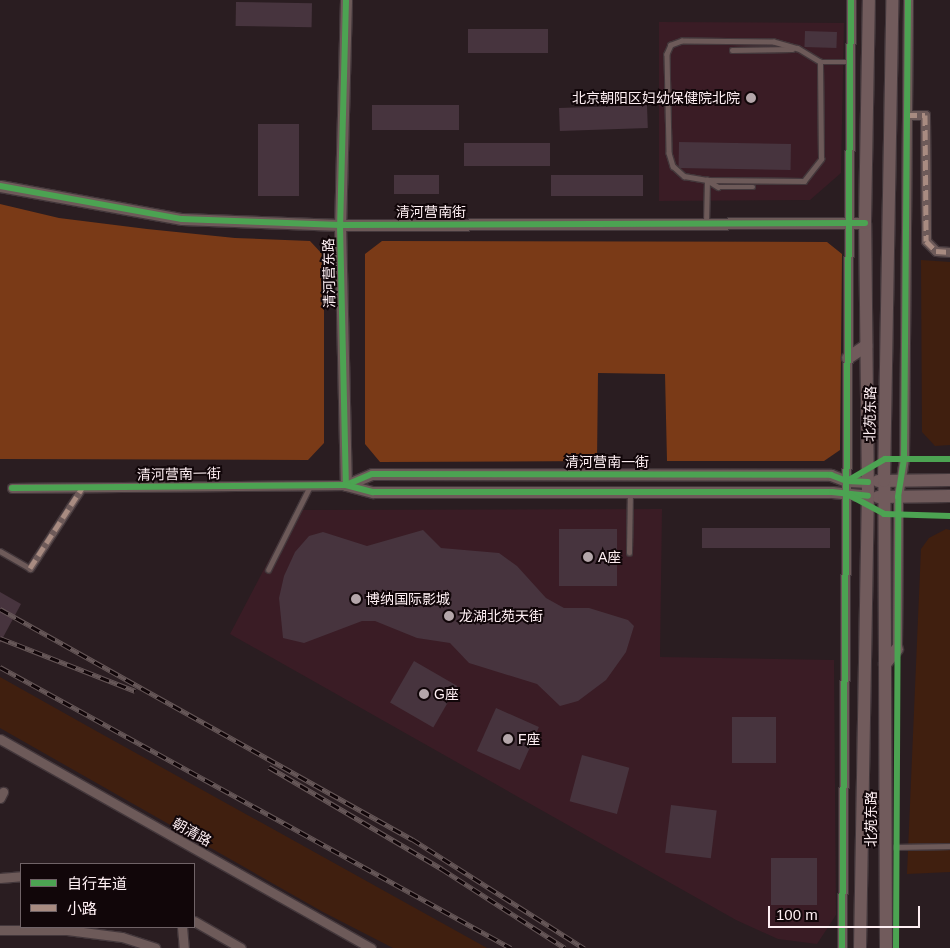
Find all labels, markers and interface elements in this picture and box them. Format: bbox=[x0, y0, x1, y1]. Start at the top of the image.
place label: 北京朝阳区妇幼保健院北院 bbox=[572, 90, 740, 106]
marker: 北京朝阳区妇幼保健院北院 bbox=[744, 91, 758, 105]
street label: 清河营南街 bbox=[396, 204, 466, 220]
street label: 清河营东路 bbox=[320, 238, 338, 308]
street label: 北苑东路 bbox=[861, 386, 879, 442]
street label: 清河营南一街 bbox=[565, 454, 649, 470]
street label: 清河营南一街 bbox=[137, 465, 221, 483]
place label: A座 bbox=[598, 549, 621, 565]
marker: A座 bbox=[582, 551, 594, 563]
place label: 博纳国际影城 bbox=[366, 591, 450, 607]
marker: 博纳国际影城 bbox=[350, 593, 362, 605]
place label: 龙湖北苑天街 bbox=[459, 608, 543, 624]
marker: 龙湖北苑天街 bbox=[443, 610, 455, 622]
place label: G座 bbox=[434, 686, 459, 702]
marker: G座 bbox=[418, 688, 430, 700]
place label: F座 bbox=[518, 731, 541, 747]
marker: F座 bbox=[502, 733, 514, 745]
street label: 北苑东路 bbox=[863, 791, 879, 847]
street label: 朝清路 bbox=[170, 814, 214, 850]
legend bbox=[20, 863, 195, 928]
text: 自行车道 bbox=[67, 875, 127, 892]
scale bar bbox=[770, 896, 922, 928]
text: 小路 bbox=[67, 900, 97, 917]
text: 100 m bbox=[776, 906, 818, 923]

